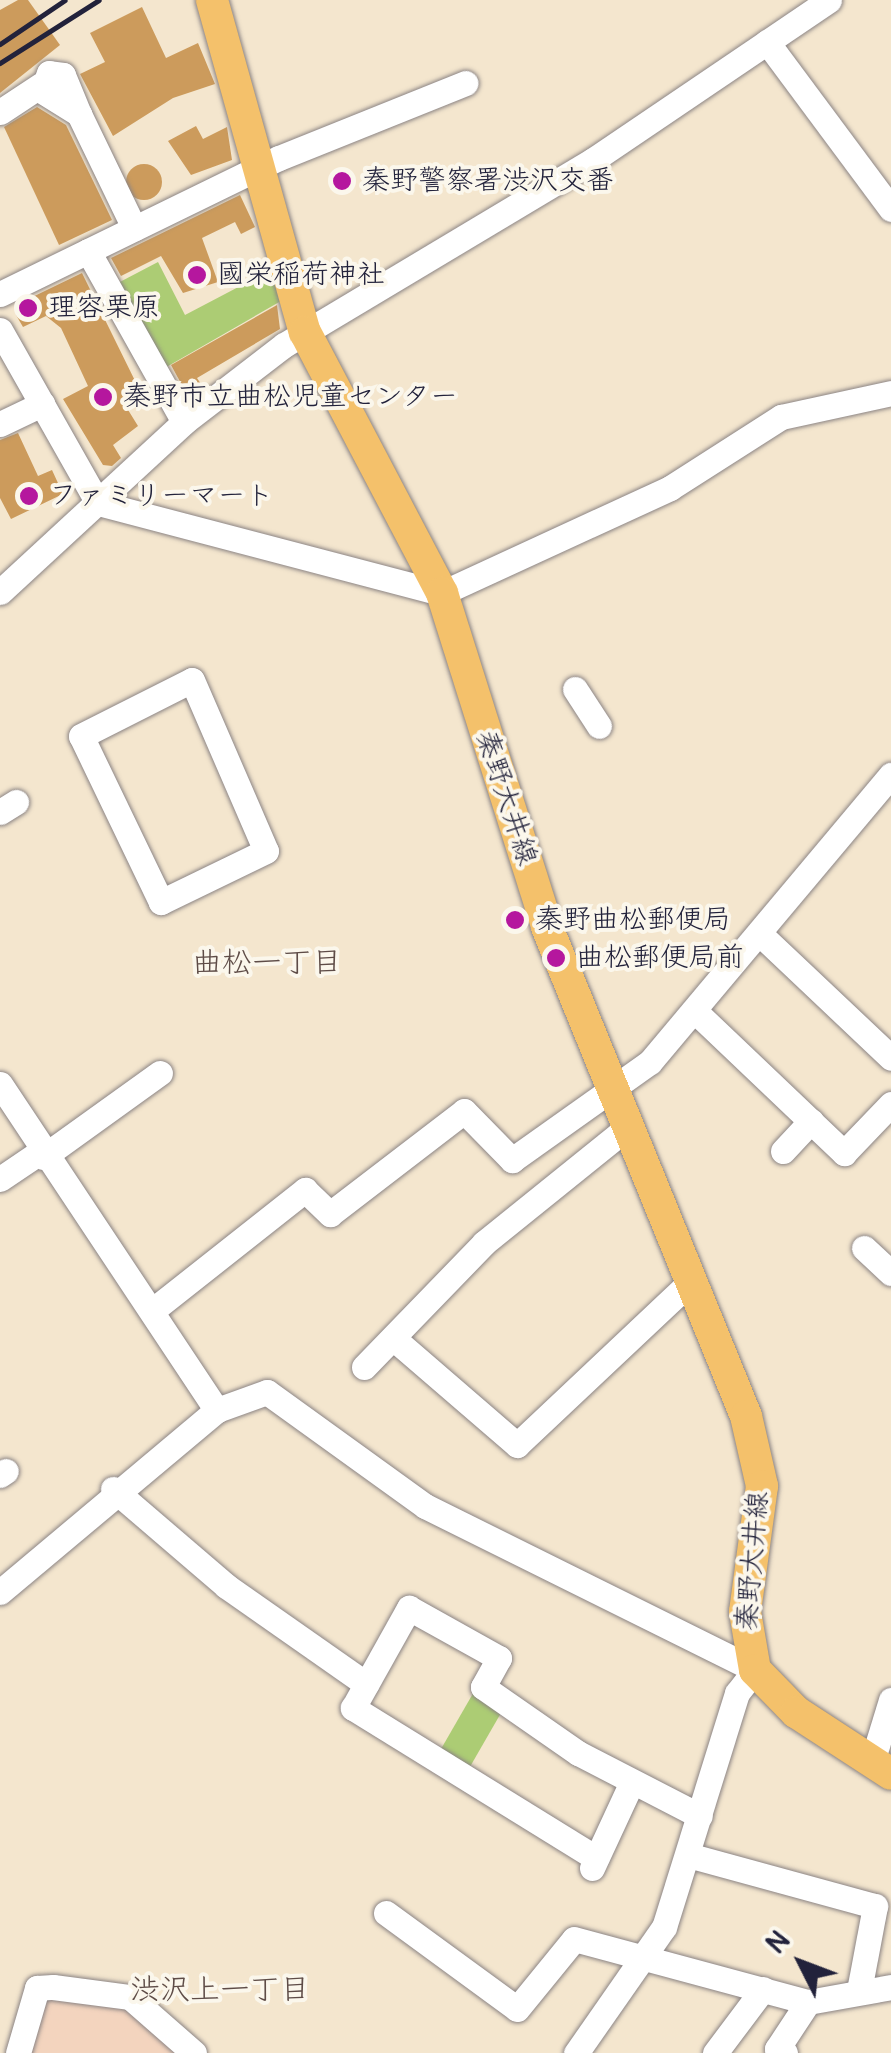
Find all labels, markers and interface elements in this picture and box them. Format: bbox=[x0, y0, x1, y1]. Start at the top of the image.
place label: 秦野警察署渋沢交番 bbox=[362, 164, 614, 198]
marker: 秦野警察署渋沢交番 bbox=[331, 170, 353, 192]
place label: 國栄稲荷神社 bbox=[217, 258, 385, 292]
marker: 國栄稲荷神社 bbox=[186, 264, 208, 286]
place label: 理容栗原 bbox=[48, 291, 160, 325]
marker: 理容栗原 bbox=[17, 297, 39, 319]
place label: 秦野市立曲松児童センター bbox=[123, 380, 459, 414]
marker: 秦野市立曲松児童センター bbox=[92, 386, 114, 408]
place label: ファミリーマート bbox=[49, 479, 273, 513]
marker: ファミリーマート bbox=[18, 485, 40, 507]
street label: 秦野大井線 bbox=[468, 726, 544, 870]
place label: 秦野曲松郵便局 bbox=[535, 903, 731, 937]
marker: 秦野曲松郵便局 bbox=[504, 909, 526, 931]
place label: 曲松郵便局前 bbox=[576, 941, 744, 975]
district label: 曲松一丁目 bbox=[192, 945, 342, 981]
marker: 曲松郵便局前 bbox=[545, 947, 567, 969]
street label: 秦野大井線 bbox=[730, 1490, 776, 1632]
north arrow bbox=[751, 1913, 851, 2013]
text: N bbox=[759, 1924, 798, 1961]
district label: 渋沢上一丁目 bbox=[130, 1972, 310, 2008]

